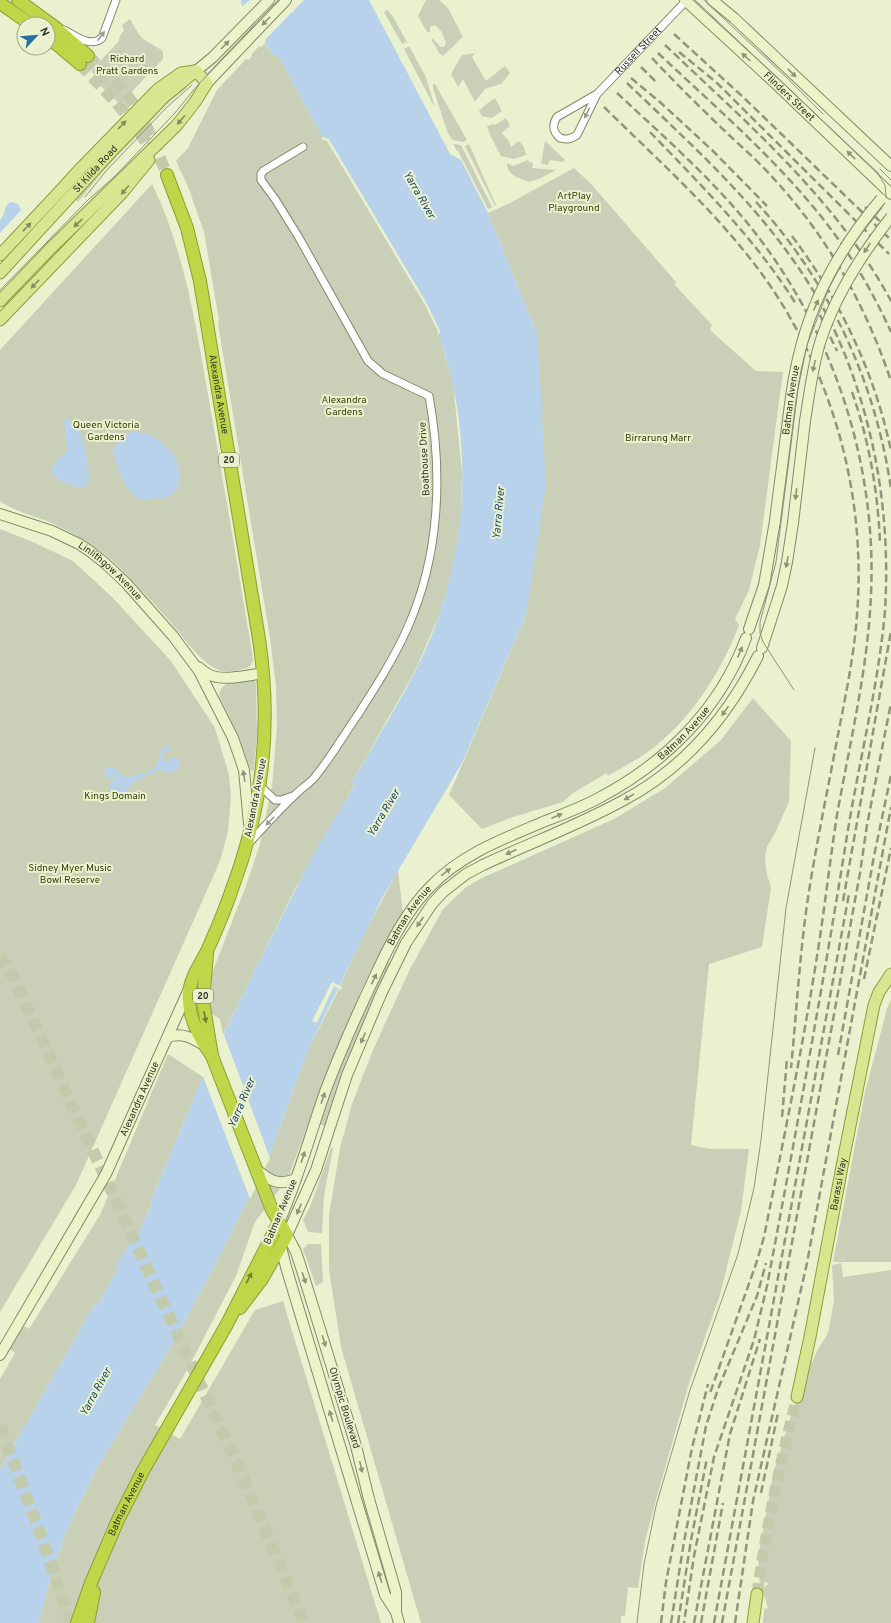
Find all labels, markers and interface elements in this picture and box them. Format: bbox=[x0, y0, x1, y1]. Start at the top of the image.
north arrow bbox=[16, 16, 56, 56]
one-way arrow bbox=[261, 16, 271, 26]
street label: Russell Street bbox=[612, 24, 664, 78]
text: N bbox=[36, 25, 52, 39]
one-way arrow bbox=[97, 31, 105, 42]
one-way arrow bbox=[220, 40, 230, 50]
one-way arrow bbox=[741, 52, 751, 61]
park label: Richard Pratt Gardens bbox=[96, 53, 158, 78]
one-way arrow bbox=[787, 68, 797, 78]
street label: Flinders Street bbox=[761, 69, 818, 124]
one-way arrow bbox=[583, 108, 590, 119]
one-way arrow bbox=[177, 115, 186, 125]
one-way arrow bbox=[117, 120, 127, 130]
street label: St Kilda Road bbox=[70, 143, 120, 196]
one-way arrow bbox=[846, 151, 856, 160]
water label: Yarra River bbox=[400, 169, 439, 222]
one-way arrow bbox=[120, 184, 129, 195]
park label: ArtPlay Playground bbox=[548, 190, 600, 215]
one-way arrow bbox=[73, 218, 83, 228]
one-way arrow bbox=[22, 222, 32, 232]
one-way arrow bbox=[864, 242, 871, 254]
one-way arrow bbox=[30, 279, 40, 289]
one-way arrow bbox=[812, 299, 819, 311]
street label: Alexandra Avenue bbox=[206, 353, 232, 435]
one-way arrow bbox=[811, 359, 817, 372]
street label: Batman Avenue bbox=[780, 364, 803, 436]
park label: Alexandra Gardens bbox=[321, 394, 367, 419]
park label: Queen Victoria Gardens bbox=[73, 419, 139, 444]
street label: Boathouse Drive bbox=[417, 422, 433, 496]
park label: Birrarung Marr bbox=[625, 432, 691, 445]
road number: 20 bbox=[219, 453, 239, 467]
water label: Yarra River bbox=[490, 485, 508, 540]
one-way arrow bbox=[793, 488, 800, 500]
street label: Linlithgow Avenue bbox=[76, 539, 145, 603]
one-way arrow bbox=[784, 556, 790, 568]
one-way arrow bbox=[738, 646, 744, 658]
street label: Batman Avenue bbox=[655, 704, 713, 763]
one-way arrow bbox=[721, 706, 729, 717]
street label: Alexandra Avenue bbox=[242, 757, 270, 839]
one-way arrow bbox=[241, 770, 247, 782]
water label: Yarra River bbox=[364, 786, 404, 839]
park label: Kings Domain bbox=[84, 790, 146, 803]
one-way arrow bbox=[623, 794, 635, 801]
one-way arrow bbox=[552, 813, 564, 819]
one-way arrow bbox=[266, 815, 275, 826]
one-way arrow bbox=[505, 849, 517, 855]
park label: Sidney Myer Music Bowl Reserve bbox=[28, 862, 112, 887]
one-way arrow bbox=[441, 868, 452, 876]
street label: Batman Avenue bbox=[384, 883, 434, 948]
one-way arrow bbox=[416, 917, 424, 927]
one-way arrow bbox=[371, 973, 377, 984]
road number: 20 bbox=[193, 989, 213, 1003]
one-way arrow bbox=[203, 1011, 209, 1023]
one-way arrow bbox=[360, 1033, 366, 1044]
street label: Alexandra Avenue bbox=[117, 1059, 162, 1138]
water label: Yarra River bbox=[225, 1075, 259, 1130]
one-way arrow bbox=[320, 1092, 326, 1104]
one-way arrow bbox=[300, 1151, 306, 1163]
street label: Barassi Way bbox=[827, 1156, 850, 1212]
street label: Batman Avenue bbox=[261, 1177, 301, 1247]
one-way arrow bbox=[296, 1203, 302, 1215]
one-way arrow bbox=[301, 1272, 307, 1284]
one-way arrow bbox=[246, 1273, 252, 1284]
one-way arrow bbox=[321, 1335, 327, 1347]
water label: Yarra River bbox=[77, 1365, 115, 1418]
street label: Olympic Boulevard bbox=[325, 1366, 363, 1450]
one-way arrow bbox=[328, 1410, 334, 1422]
one-way arrow bbox=[359, 1461, 365, 1474]
street label: Batman Avenue bbox=[105, 1470, 148, 1538]
one-way arrow bbox=[377, 1571, 383, 1583]

